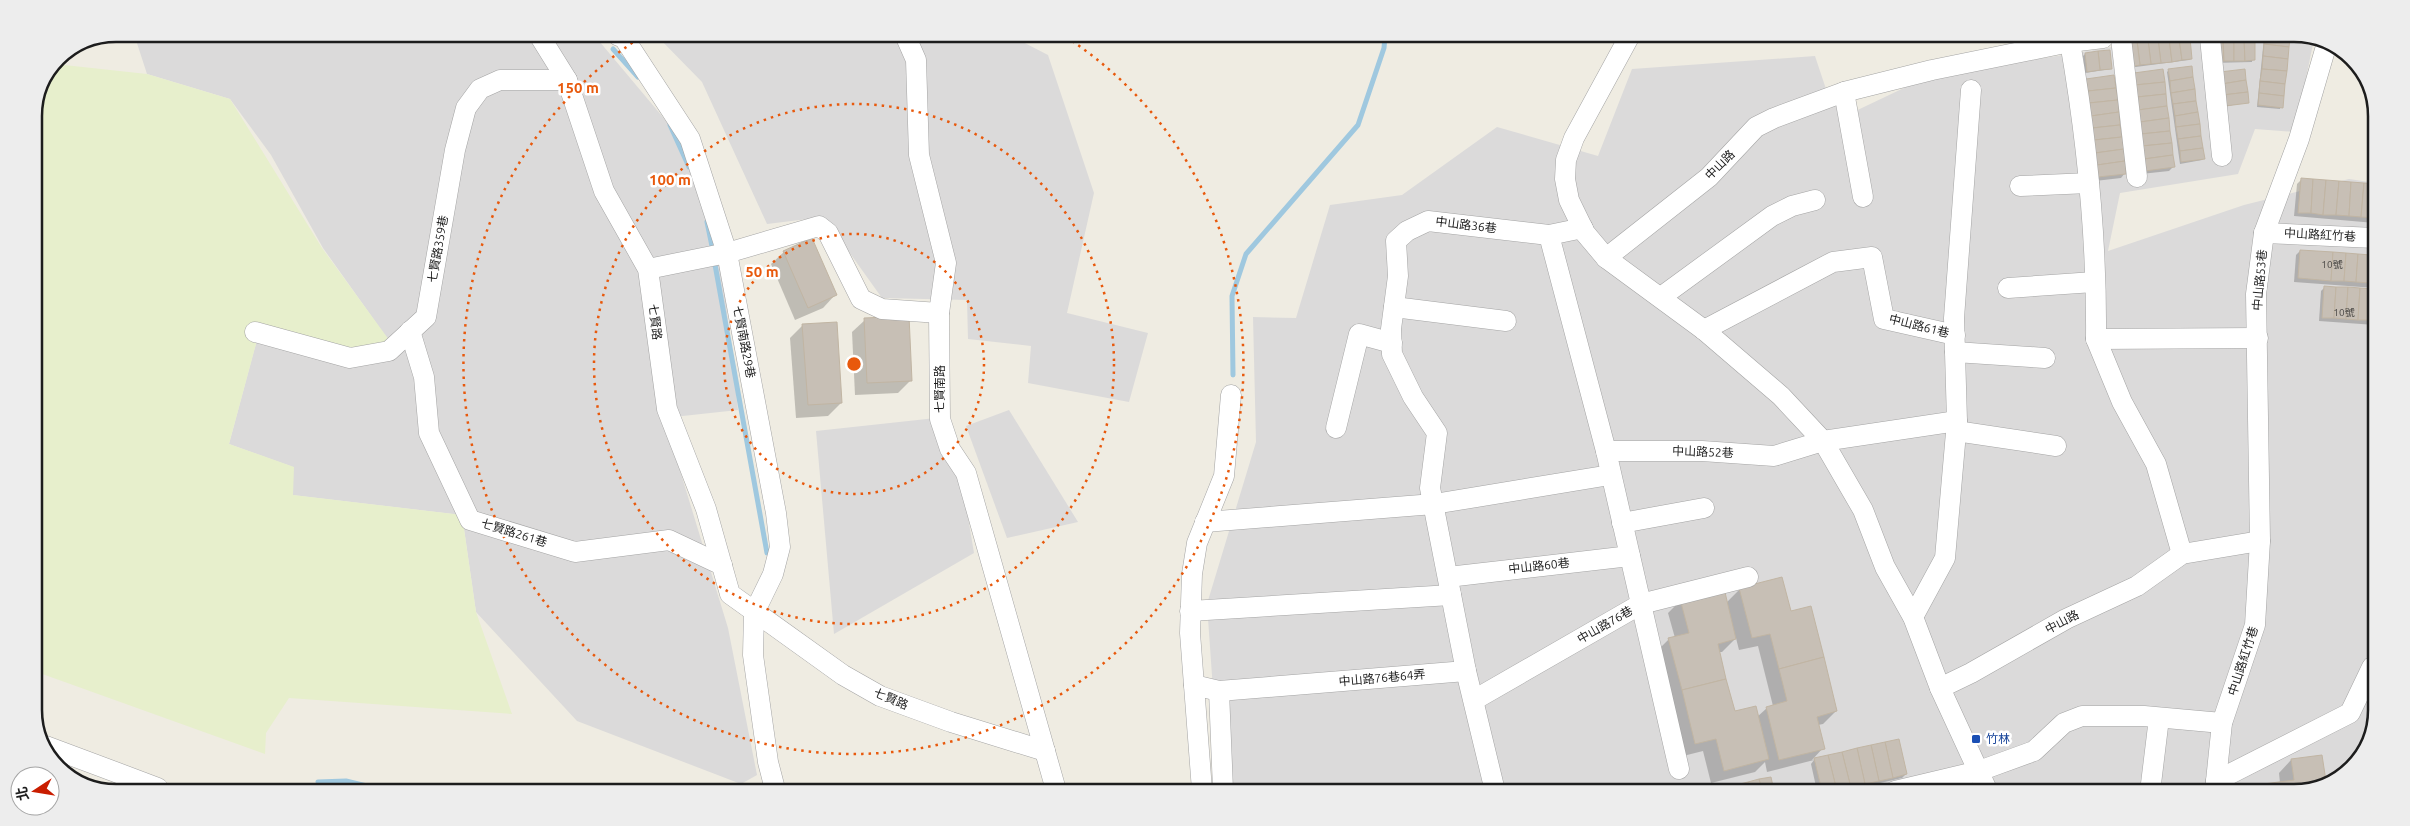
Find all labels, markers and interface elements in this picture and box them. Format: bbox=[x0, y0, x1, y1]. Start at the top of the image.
text: 150 m bbox=[557, 79, 599, 96]
street label: 中山路 bbox=[1702, 147, 1737, 182]
text: 100 m bbox=[649, 171, 691, 188]
street label: 七賢路359巷 bbox=[425, 214, 450, 284]
street label: 中山路36巷 bbox=[1435, 214, 1497, 235]
street label: 中山路紅竹巷 bbox=[2284, 226, 2356, 243]
street label: 中山路53巷 bbox=[2250, 249, 2269, 311]
house number: 10號 bbox=[2321, 259, 2343, 270]
text: 50 m bbox=[745, 263, 779, 280]
street label: 七賢路 bbox=[647, 303, 664, 341]
street label: 七賢南路29巷 bbox=[731, 305, 758, 379]
house number: 10號 bbox=[2333, 307, 2355, 318]
street label: 中山路61巷 bbox=[1888, 312, 1951, 339]
centre of rings bbox=[845, 355, 863, 373]
street label: 七賢南路 bbox=[933, 365, 946, 413]
street label: 中山路52巷 bbox=[1672, 444, 1734, 459]
street label: 七賢路261巷 bbox=[480, 516, 549, 549]
street label: 中山路60巷 bbox=[1508, 556, 1570, 575]
street label: 中山路76巷 bbox=[1575, 604, 1635, 646]
street label: 中山路 bbox=[2043, 607, 2081, 636]
street label: 中山路紅竹巷 bbox=[2225, 625, 2260, 697]
street label: 中山路76巷64弄 bbox=[1338, 667, 1426, 688]
street label: 七賢路 bbox=[872, 686, 910, 712]
place label: 竹林 bbox=[1986, 732, 2010, 745]
marker: 竹林 bbox=[1970, 733, 1982, 745]
north arrow bbox=[10, 766, 60, 816]
text: 北 bbox=[13, 785, 32, 802]

